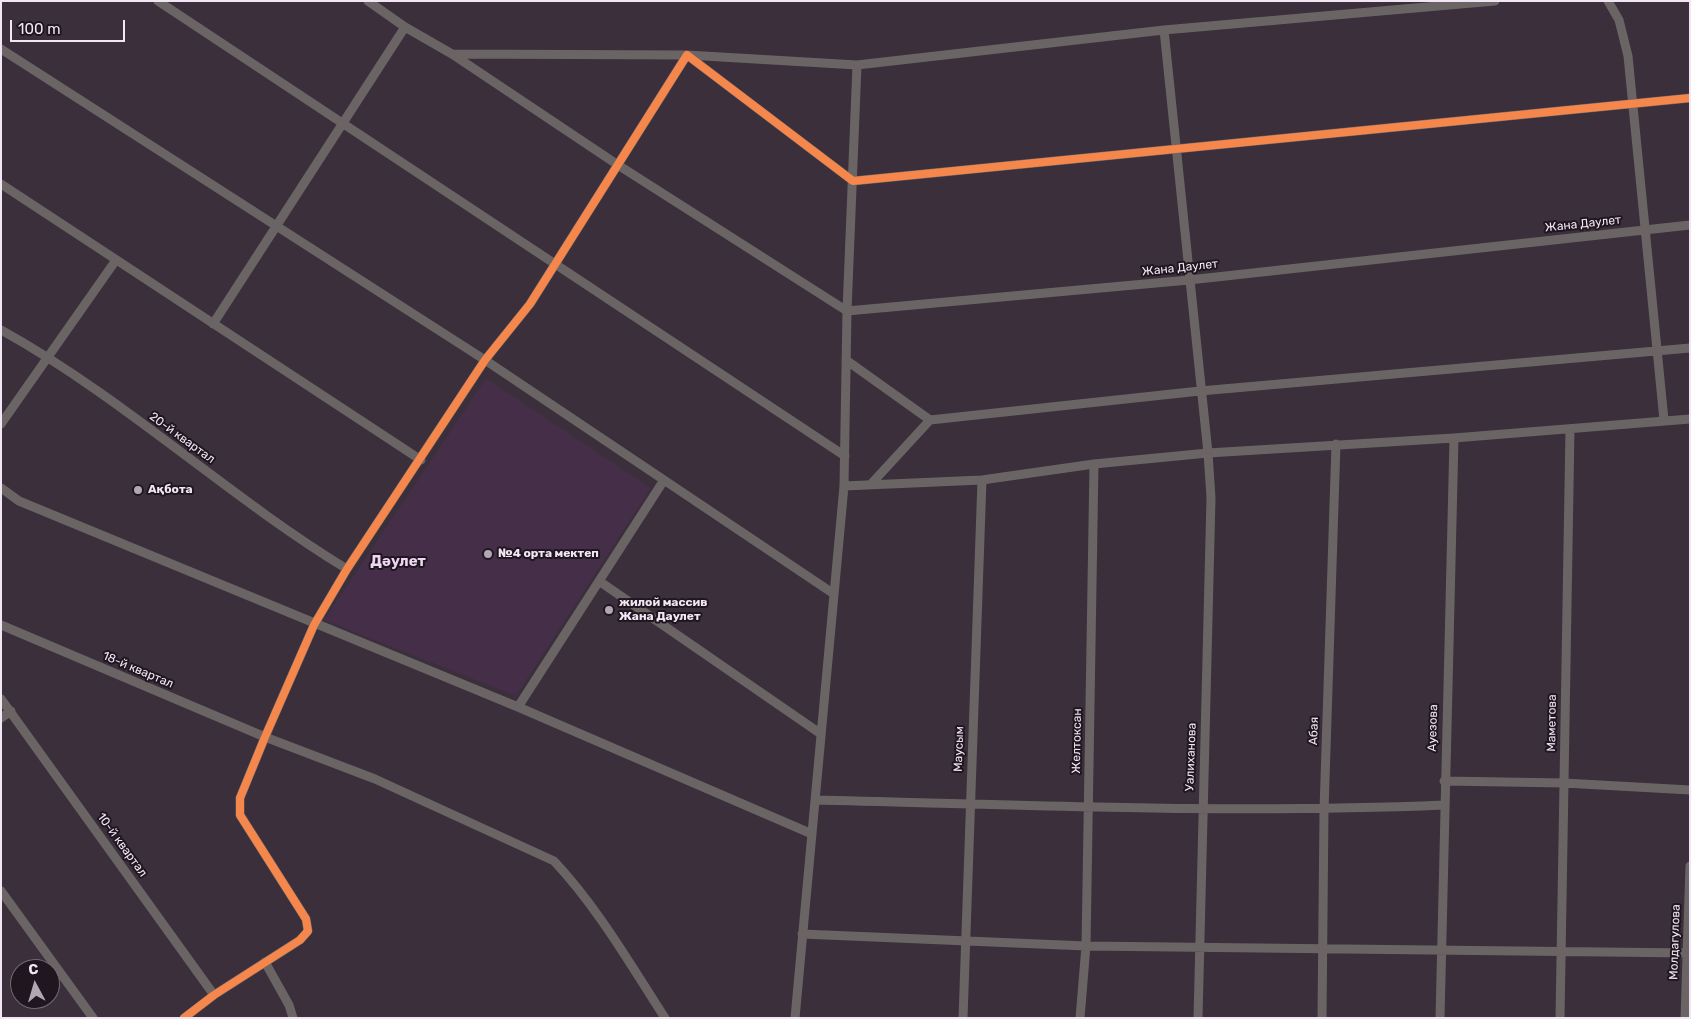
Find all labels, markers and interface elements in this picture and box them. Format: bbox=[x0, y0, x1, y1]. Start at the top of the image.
scale bar bbox=[12, 10, 128, 42]
text: 100 m bbox=[18, 20, 60, 38]
street label: Жана Даулет bbox=[1544, 213, 1622, 235]
street label: Жана Даулет bbox=[1141, 257, 1219, 279]
street label: 20-й квартал bbox=[146, 409, 218, 467]
place label: Ақбота bbox=[148, 483, 193, 497]
marker: Ақбота bbox=[132, 484, 144, 496]
place label: №4 орта мектеп bbox=[498, 547, 599, 561]
marker: №4 орта мектеп bbox=[482, 548, 494, 560]
district label: Дәулет bbox=[370, 553, 426, 571]
place label: жилой массив Жана Даулет bbox=[619, 596, 708, 624]
marker: жилой массив Жана Даулет bbox=[603, 604, 615, 616]
street label: 18-й квартал bbox=[100, 649, 176, 691]
street label: Маметова bbox=[1544, 694, 1560, 752]
street label: Ауезова bbox=[1425, 704, 1441, 752]
street label: Желтоксан bbox=[1069, 708, 1085, 774]
street label: Абая bbox=[1306, 717, 1322, 745]
street label: Уалиханова bbox=[1183, 722, 1199, 792]
street label: Маусым bbox=[951, 726, 967, 772]
street label: 10-й квартал bbox=[94, 810, 150, 880]
street label: Молдагулова bbox=[1666, 904, 1684, 980]
north arrow bbox=[10, 959, 60, 1009]
text: С bbox=[28, 961, 39, 979]

